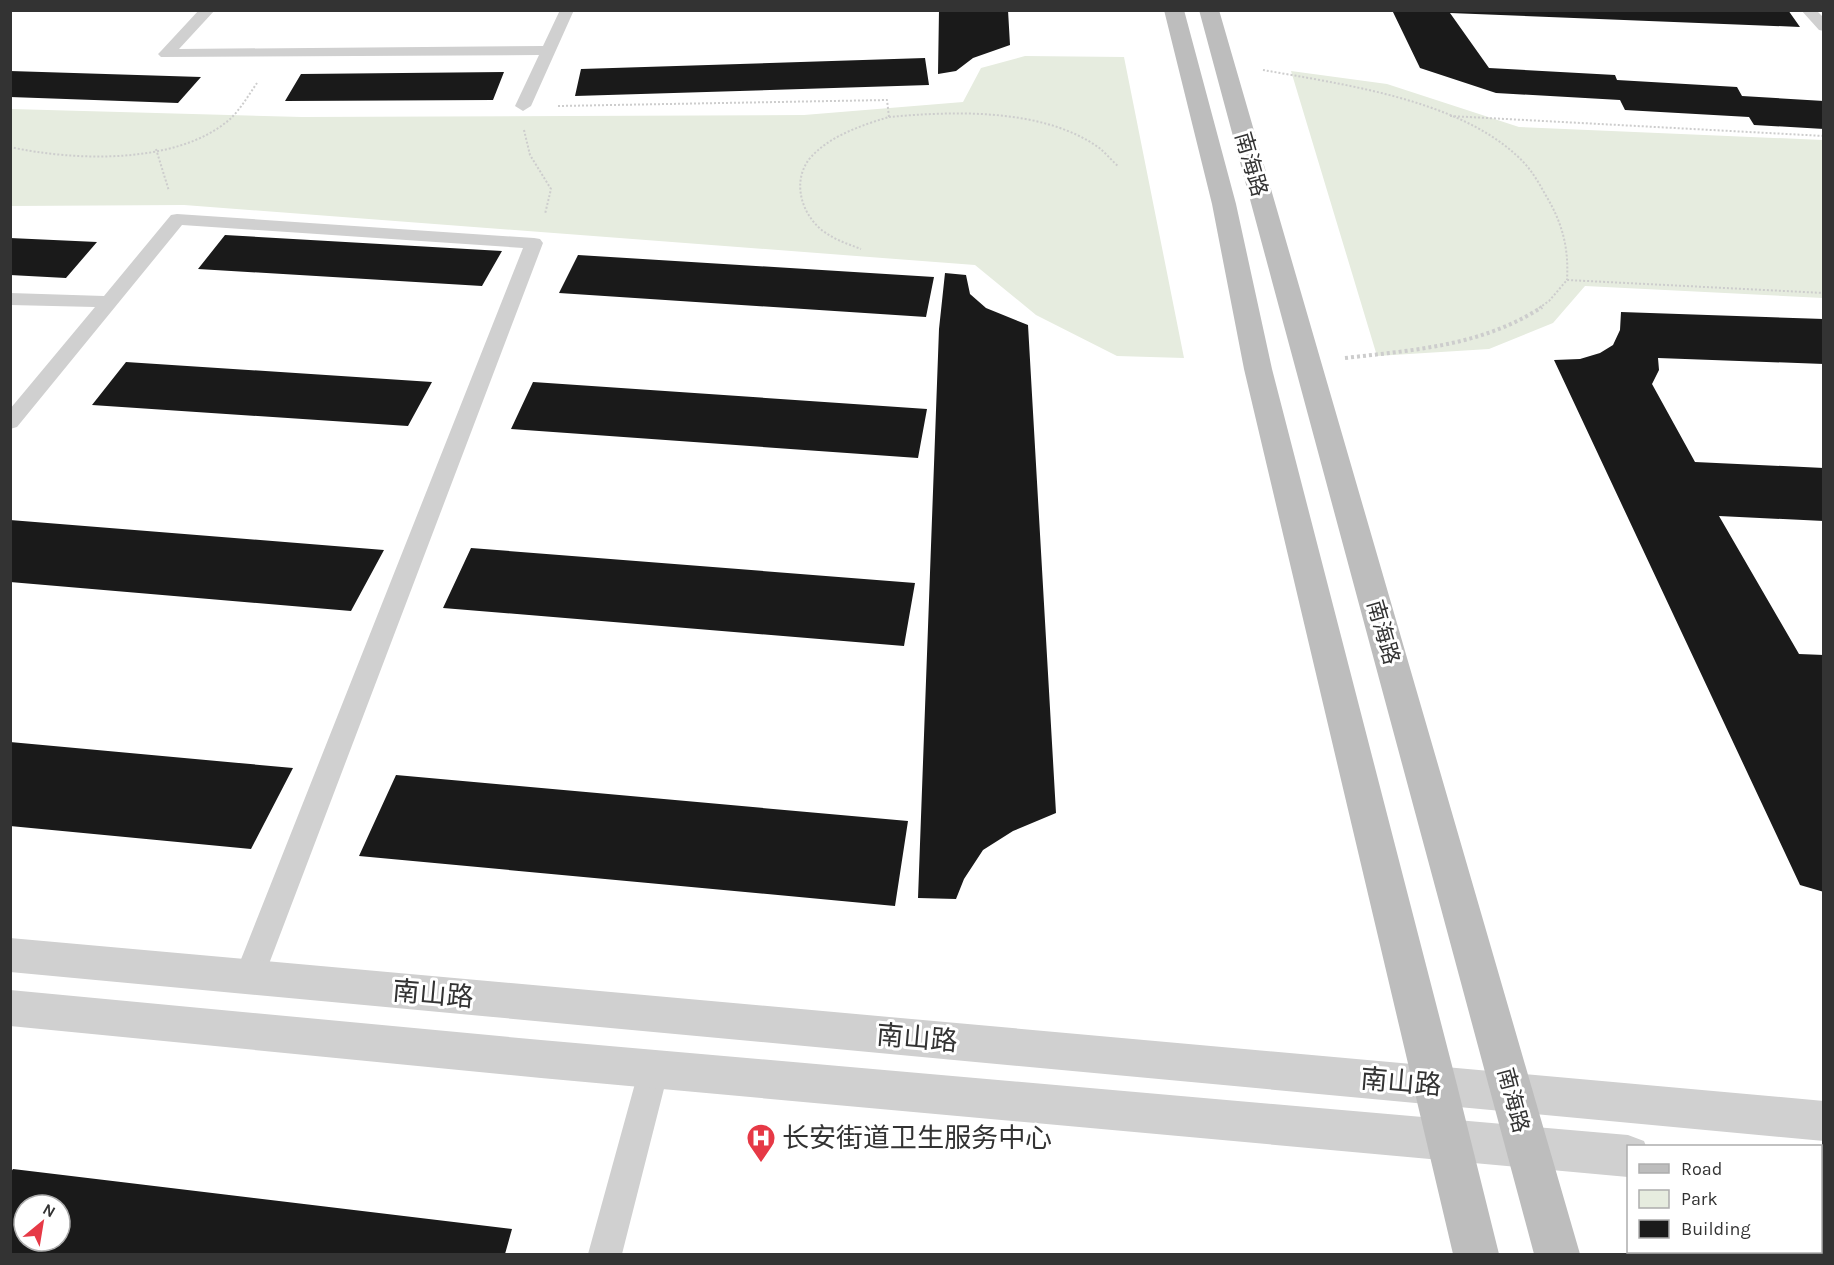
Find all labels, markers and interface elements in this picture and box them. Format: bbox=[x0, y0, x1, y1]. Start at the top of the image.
street label: 南海路 bbox=[1229, 129, 1273, 200]
street label: 南海路 bbox=[1361, 597, 1405, 668]
street label: 南山路 bbox=[391, 975, 475, 1013]
street label: 南山路 bbox=[875, 1019, 959, 1057]
street label: 南山路 bbox=[1359, 1063, 1443, 1101]
street label: 南海路 bbox=[1492, 1065, 1534, 1136]
hospital icon: 长安街道卫生服务中心 bbox=[745, 1122, 777, 1164]
place label: 长安街道卫生服务中心 bbox=[782, 1122, 1052, 1154]
legend bbox=[1627, 1145, 1822, 1253]
text: Road bbox=[1681, 1158, 1722, 1180]
text: Park bbox=[1681, 1188, 1718, 1210]
north arrow bbox=[12, 1193, 72, 1253]
text: N bbox=[40, 1199, 59, 1222]
text: Building bbox=[1681, 1218, 1751, 1240]

